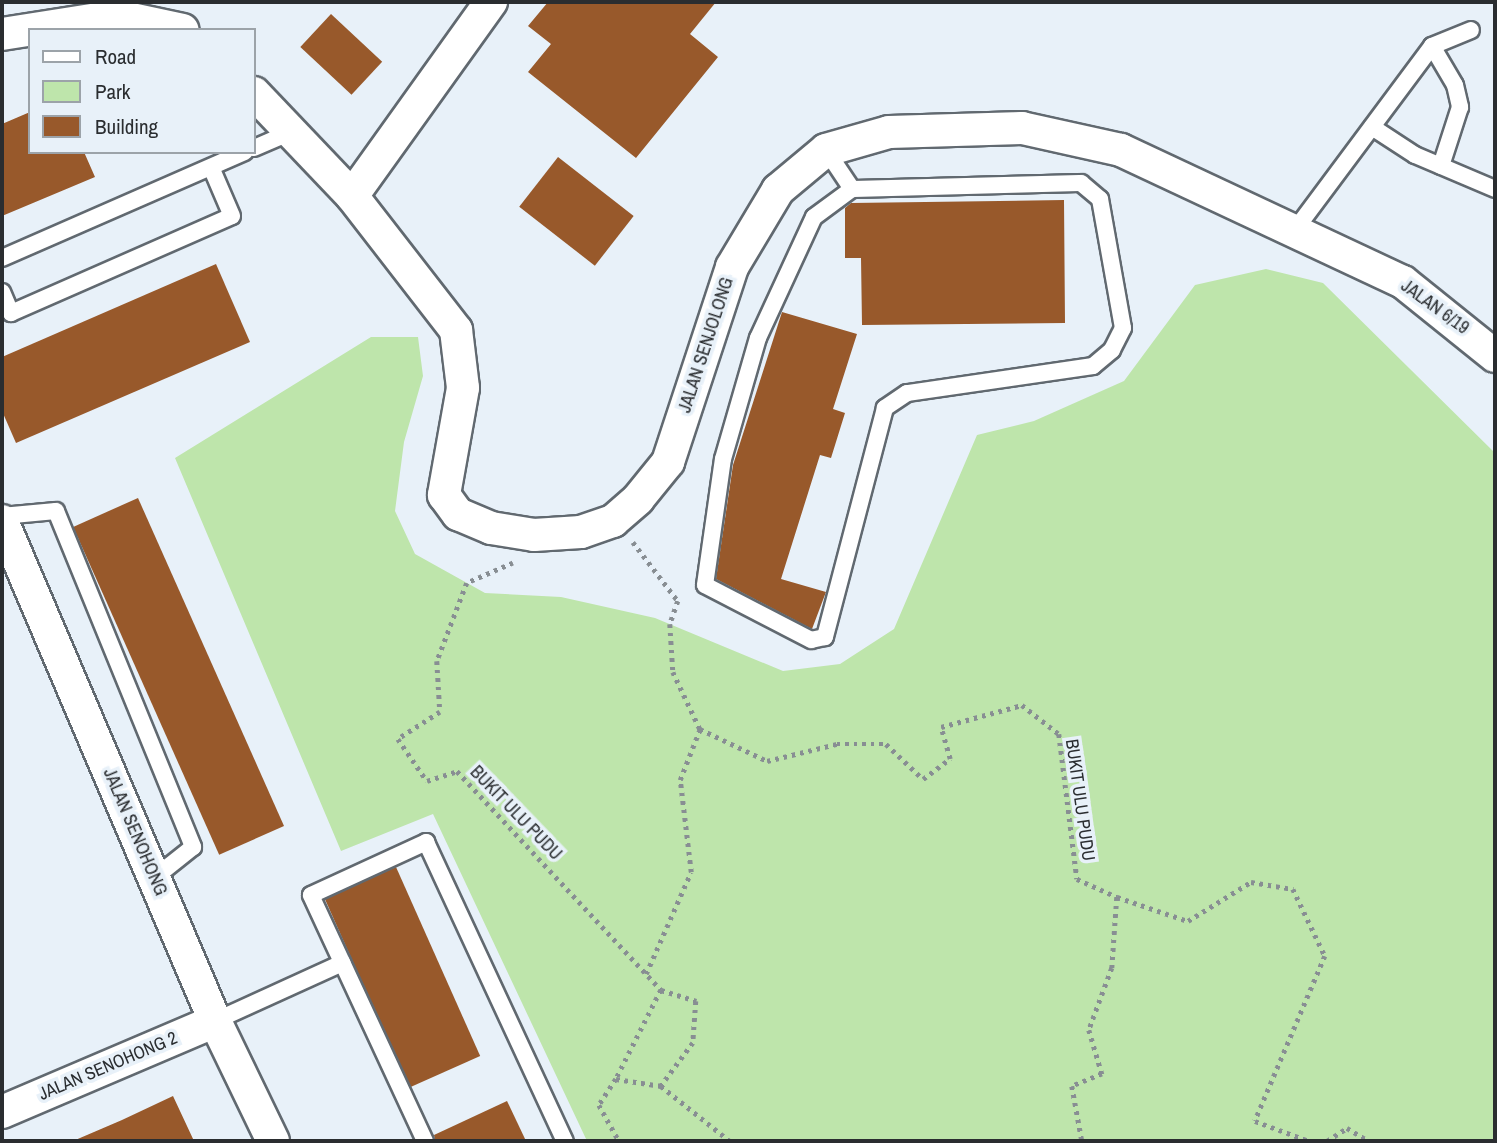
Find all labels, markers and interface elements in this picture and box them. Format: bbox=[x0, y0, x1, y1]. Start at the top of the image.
legend bbox=[28, 28, 256, 154]
text: Road bbox=[95, 42, 136, 71]
text: Park bbox=[95, 77, 130, 106]
text: Building bbox=[95, 112, 158, 141]
street label: JALAN SENJOLONG bbox=[674, 275, 738, 415]
street label: JALAN 6/19 bbox=[1397, 275, 1473, 339]
street label: BUKIT ULU PUDU bbox=[1061, 738, 1099, 862]
street label: BUKIT ULU PUDU bbox=[466, 761, 566, 865]
street label: JALAN SENOHONG bbox=[98, 765, 172, 899]
street label: JALAN SENOHONG 2 bbox=[35, 1027, 181, 1105]

